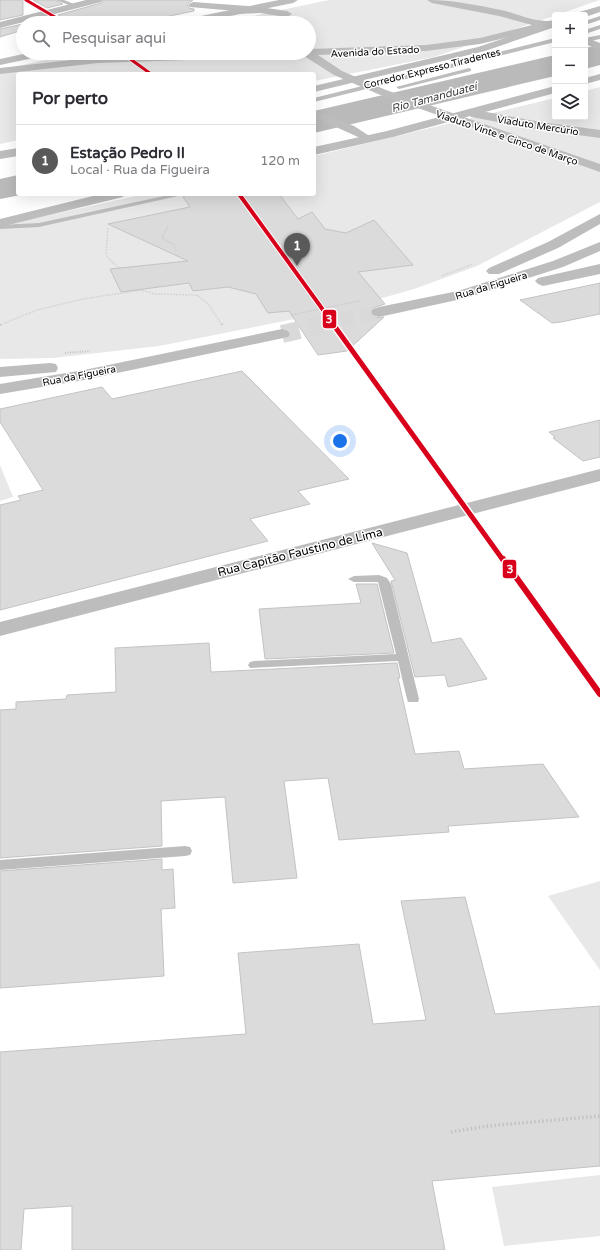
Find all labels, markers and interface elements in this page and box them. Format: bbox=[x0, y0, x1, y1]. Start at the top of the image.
map controls bbox=[552, 12, 588, 120]
button: + bbox=[552, 12, 588, 48]
search box bbox=[16, 16, 316, 60]
icon: search bbox=[30, 27, 52, 49]
text: Pesquisar aqui bbox=[62, 29, 166, 47]
street label: Avenida do Estado bbox=[330, 44, 420, 60]
street label: Corredor Expresso Tiradentes bbox=[363, 46, 502, 92]
button: − bbox=[552, 48, 588, 84]
water label: Rio Tamanduateí bbox=[390, 79, 480, 115]
button: layers bbox=[552, 84, 588, 120]
text: Por perto bbox=[32, 88, 108, 109]
street label: Viaduto Vinte e Cinco de Março bbox=[434, 108, 579, 168]
street label: Viaduto Mercúrio bbox=[496, 114, 580, 138]
text: Estação Pedro II bbox=[70, 144, 185, 162]
text: 1 bbox=[41, 153, 49, 169]
text: 120 m bbox=[260, 153, 300, 169]
text: Local · Rua da Figueira bbox=[70, 162, 210, 178]
pin: 1 bbox=[284, 233, 310, 266]
street label: Rua da Figueira bbox=[454, 269, 529, 303]
line badge: 3 bbox=[322, 309, 337, 329]
text: 3 bbox=[326, 313, 333, 326]
street label: Rua da Figueira bbox=[42, 363, 117, 389]
your location bbox=[330, 431, 350, 451]
street label: Rua Capitão Faustino de Lima bbox=[216, 525, 384, 579]
line badge: 3 bbox=[502, 559, 517, 579]
text: 3 bbox=[507, 563, 514, 576]

